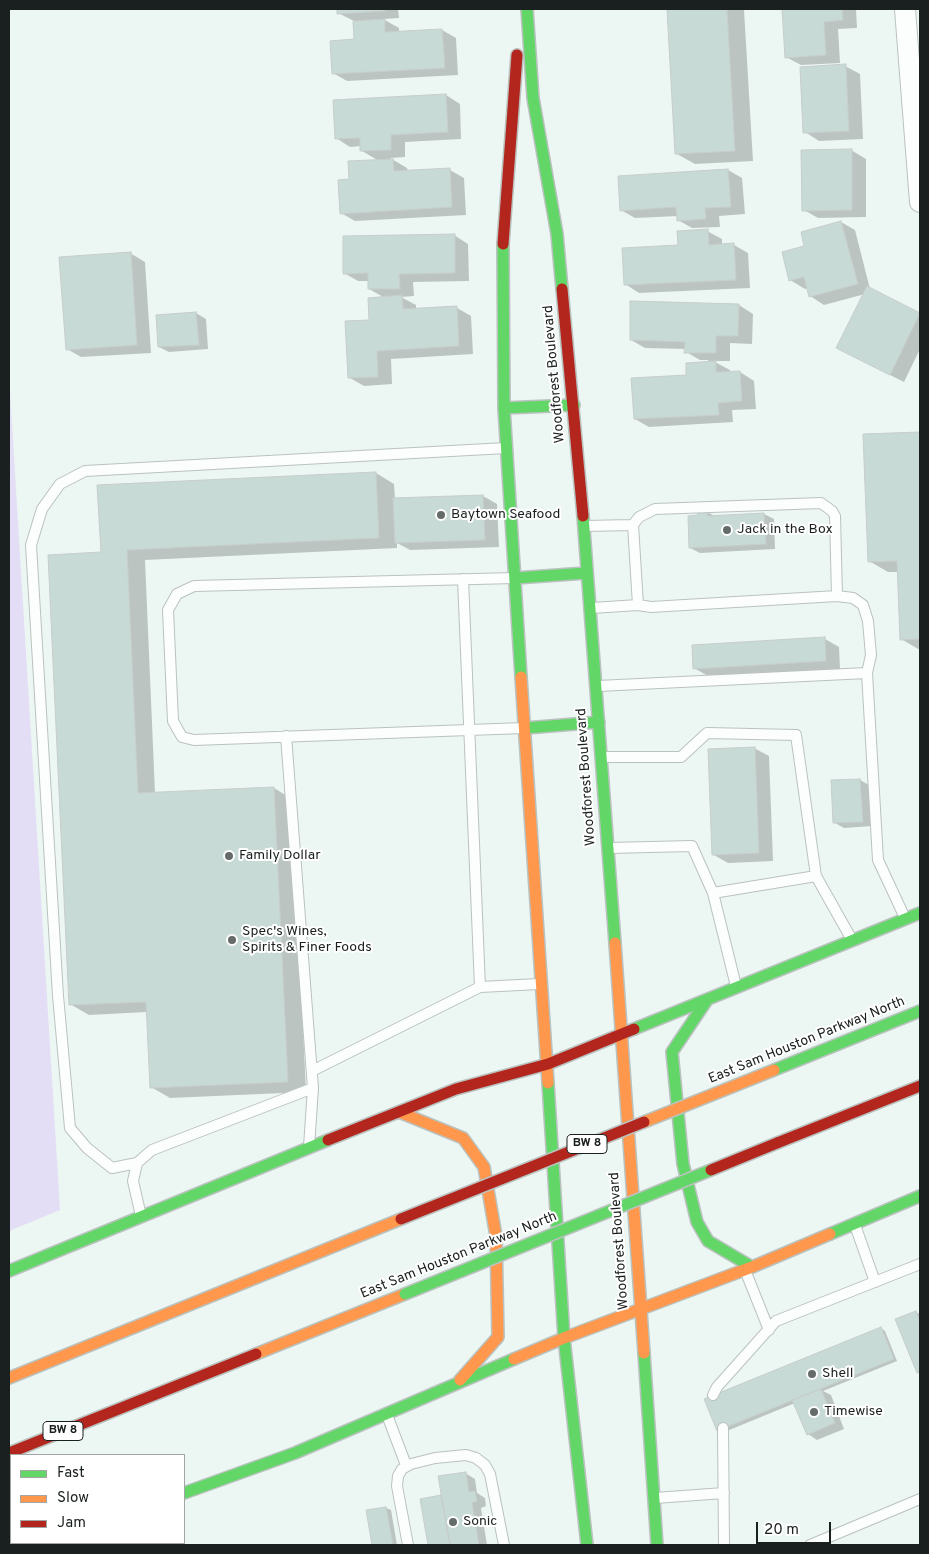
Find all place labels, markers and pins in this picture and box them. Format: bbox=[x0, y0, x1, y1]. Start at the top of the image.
place label: Baytown Seafood bbox=[451, 507, 560, 523]
marker: Baytown Seafood bbox=[435, 509, 447, 521]
place label: Jack in the Box bbox=[737, 522, 833, 538]
marker: Jack in the Box bbox=[721, 524, 733, 536]
place label: Family Dollar bbox=[239, 848, 321, 864]
marker: Family Dollar bbox=[223, 850, 235, 862]
place label: Spec's Wines, Spirits & Finer Foods bbox=[242, 924, 372, 956]
marker: Spec's Wines, Spirits & Finer Foods bbox=[226, 934, 238, 946]
place label: Shell bbox=[822, 1366, 853, 1382]
marker: Shell bbox=[806, 1368, 818, 1380]
place label: Timewise bbox=[824, 1404, 883, 1420]
marker: Timewise bbox=[808, 1406, 820, 1418]
place label: Sonic bbox=[463, 1514, 497, 1530]
marker: Sonic bbox=[447, 1516, 459, 1528]

